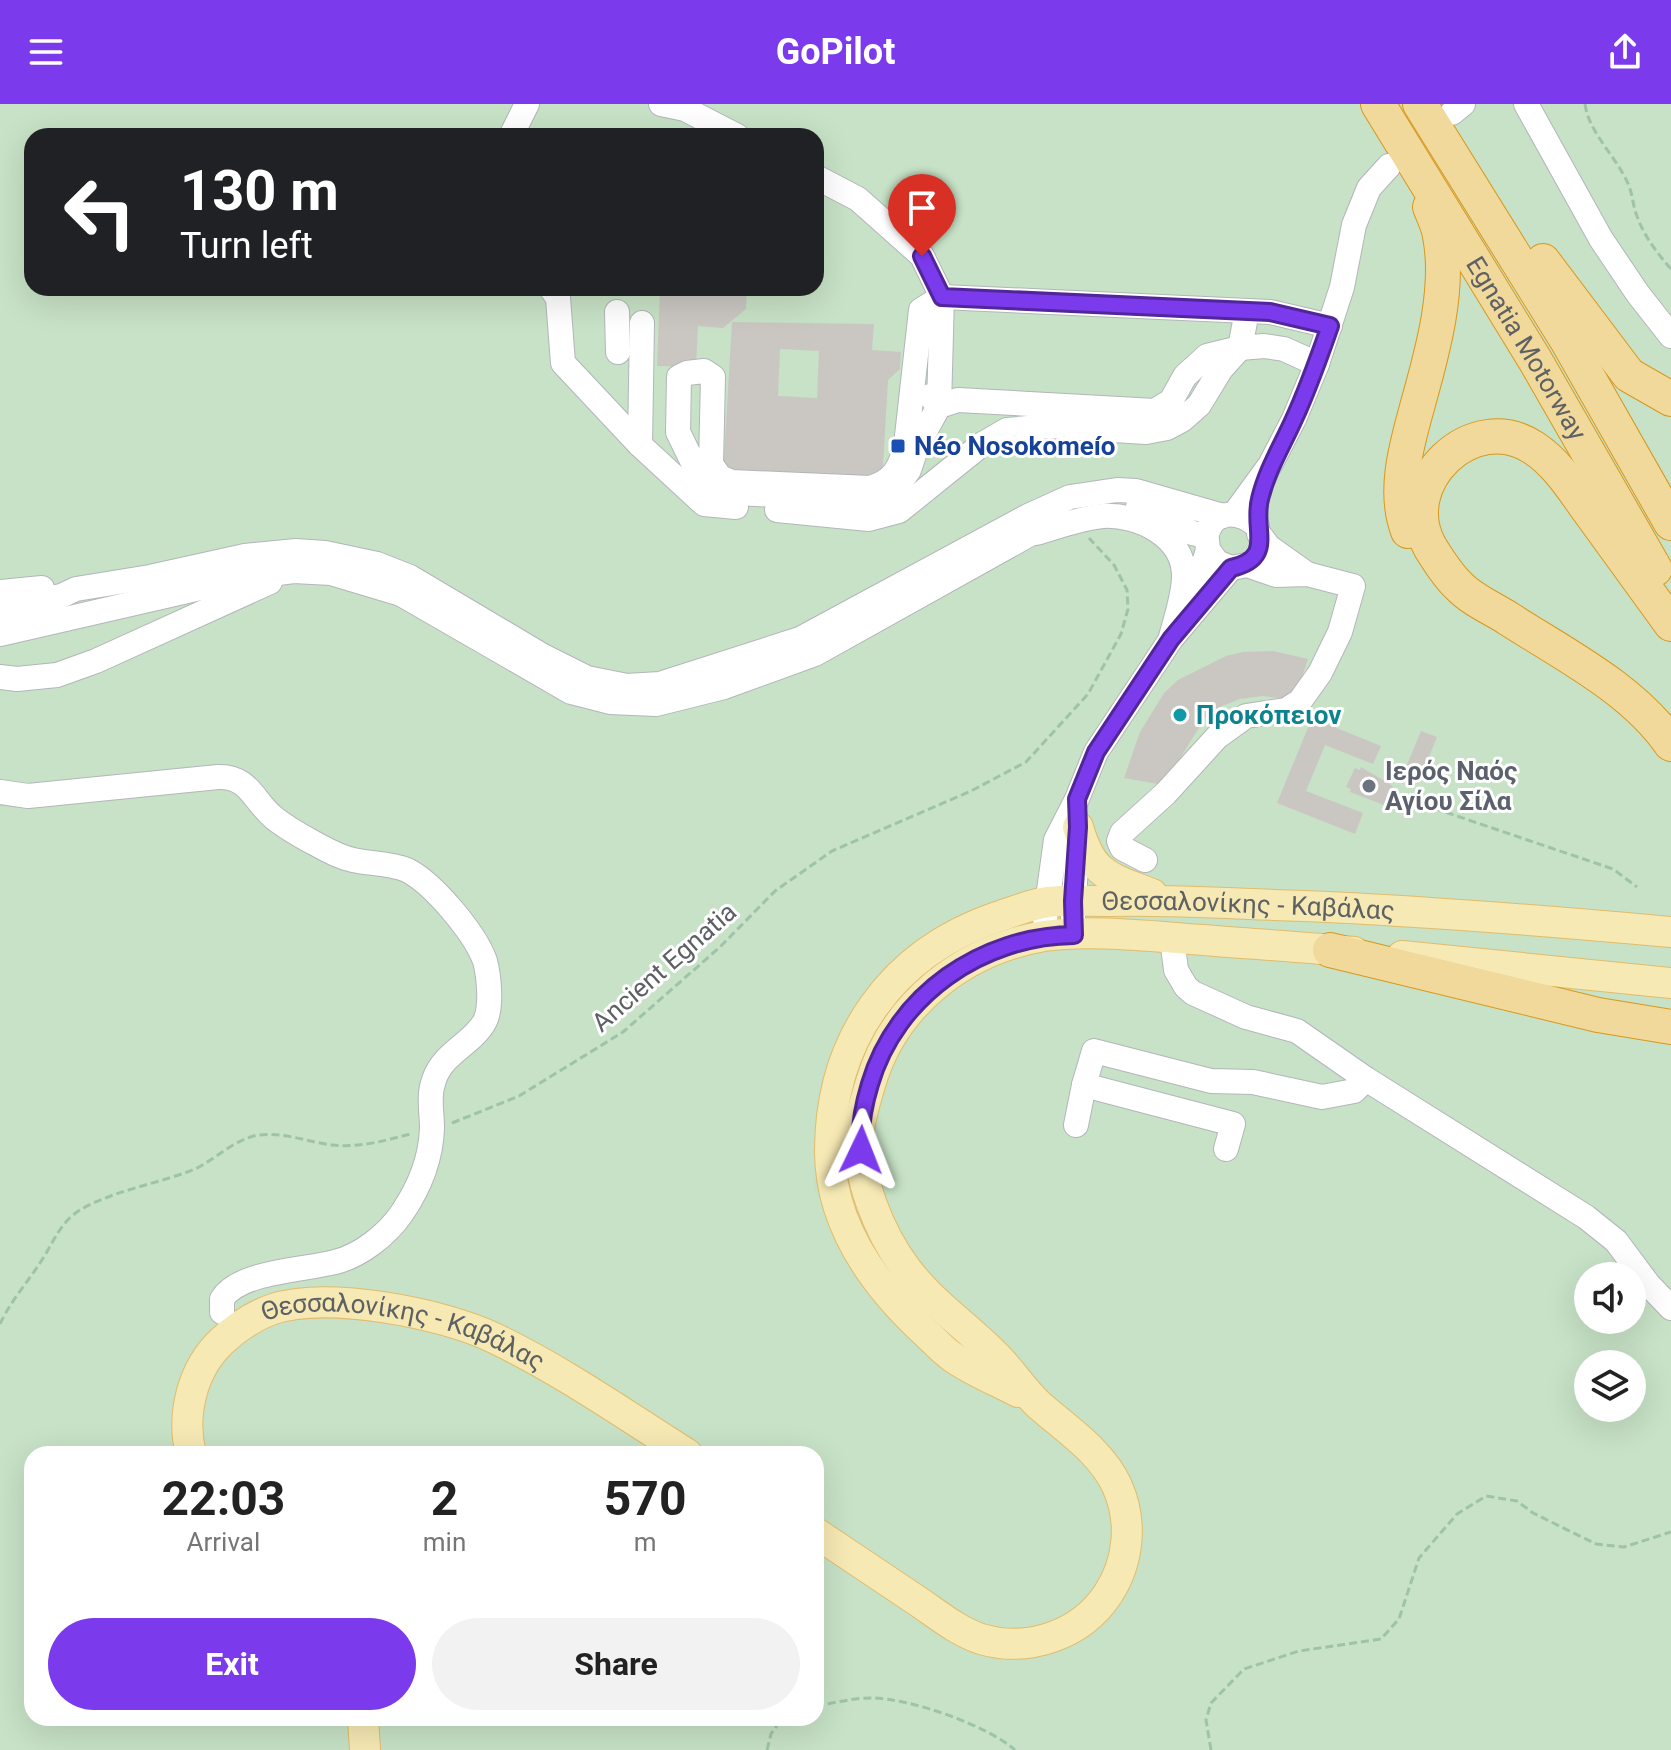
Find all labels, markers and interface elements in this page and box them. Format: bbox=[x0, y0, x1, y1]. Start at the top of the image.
icon: menu bbox=[24, 30, 68, 74]
icon: share bbox=[1603, 30, 1647, 74]
text: GoPilot bbox=[776, 31, 895, 73]
text: 130 m bbox=[180, 158, 339, 224]
icon: left bbox=[48, 160, 152, 264]
pin bbox=[888, 174, 956, 256]
icon: arrive bbox=[900, 186, 944, 230]
text: Turn left bbox=[180, 225, 313, 267]
street label: Egnatia Motorway bbox=[1460, 251, 1593, 446]
place label: Néo Nosokomeío bbox=[914, 431, 1115, 461]
marker: Néo Nosokomeío bbox=[889, 437, 907, 455]
place label: Προκόπειον bbox=[1196, 700, 1341, 730]
marker: Προκόπειον bbox=[1171, 706, 1189, 724]
place label: Ιερός Ναός Αγίου Σίλα bbox=[1385, 756, 1517, 816]
marker: Ιερός Ναός Αγίου Σίλα bbox=[1360, 777, 1378, 795]
street label: Θεσσαλονίκης - Καβάλας bbox=[1101, 886, 1396, 926]
street label: Ancient Egnatia bbox=[586, 896, 742, 1038]
position arrow bbox=[819, 1108, 903, 1192]
map controls bbox=[1574, 1262, 1646, 1422]
button: sound bbox=[1574, 1262, 1646, 1334]
street label: Θεσσαλονίκης - Καβάλας bbox=[256, 1287, 550, 1377]
button: layers bbox=[1574, 1350, 1646, 1422]
text: 22:03 bbox=[162, 1470, 285, 1527]
text: 2 bbox=[431, 1470, 458, 1527]
text: 570 bbox=[604, 1470, 686, 1527]
text: Arrival bbox=[187, 1527, 260, 1557]
text: min bbox=[423, 1527, 466, 1557]
text: m bbox=[634, 1527, 657, 1557]
button: Exit bbox=[48, 1618, 416, 1710]
button: Share bbox=[432, 1618, 800, 1710]

